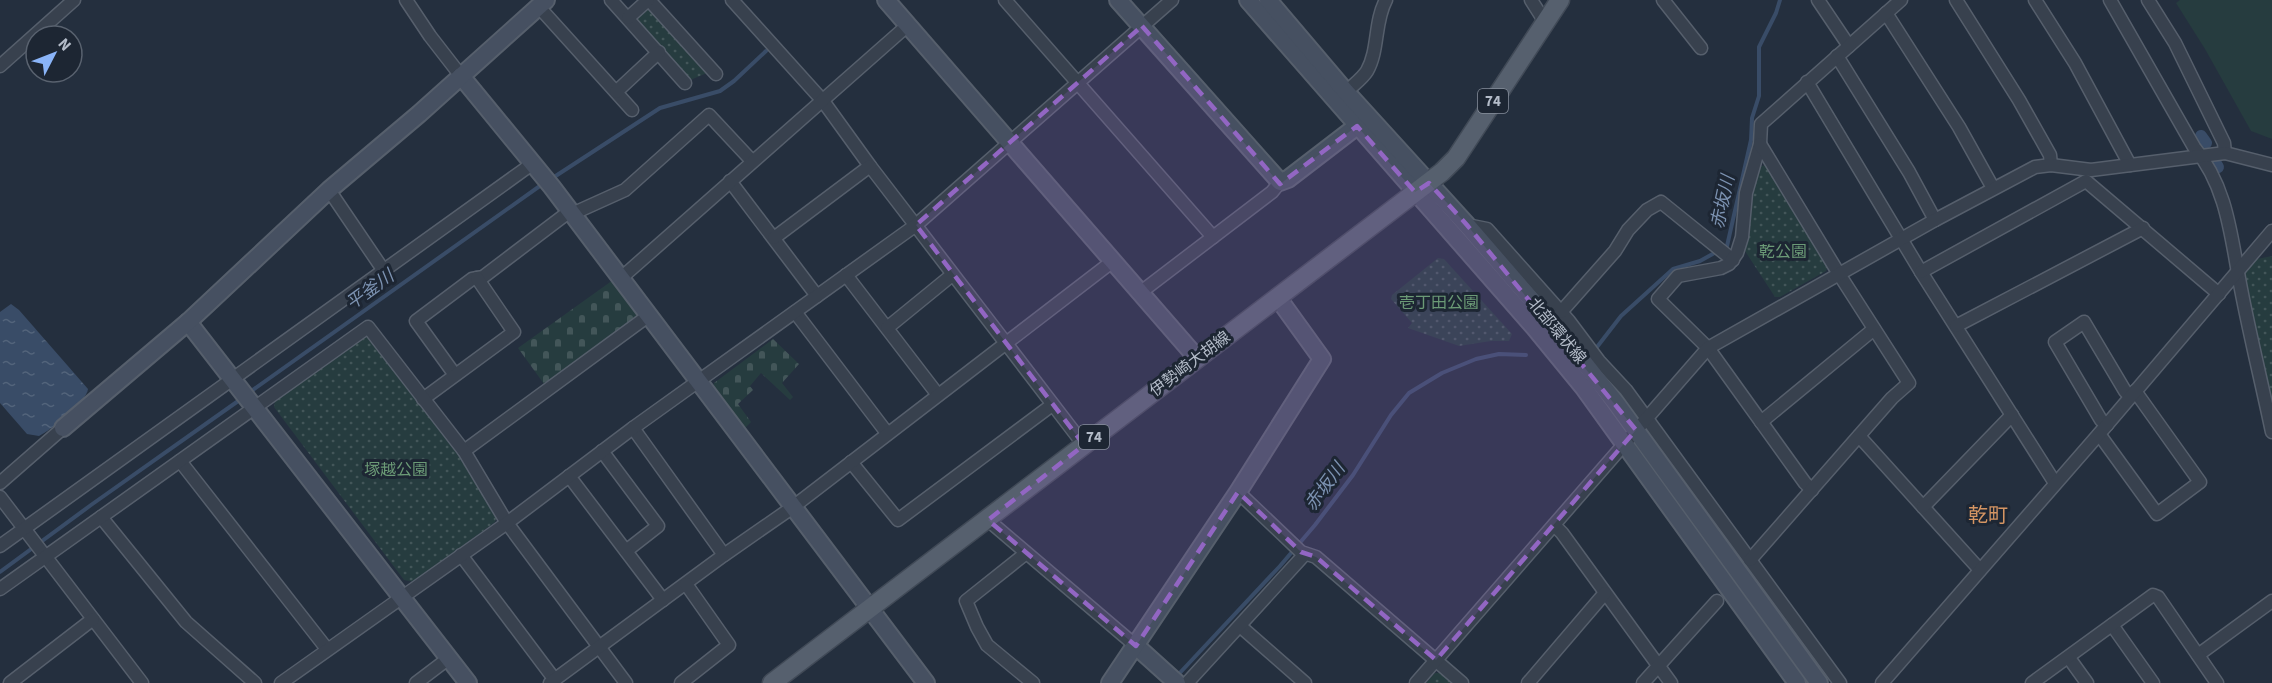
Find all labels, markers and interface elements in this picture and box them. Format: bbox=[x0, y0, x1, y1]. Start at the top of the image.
north arrow bbox=[24, 24, 84, 84]
text: N bbox=[53, 33, 76, 56]
road number: 74 bbox=[1478, 89, 1508, 113]
water label: 赤坂川 bbox=[1705, 171, 1741, 231]
park label: 乾公園 bbox=[1759, 241, 1807, 263]
water label: 平釜川 bbox=[341, 263, 401, 316]
park label: 壱丁田公園 bbox=[1399, 292, 1479, 314]
street label: 北部環状線 bbox=[1523, 293, 1591, 369]
street label: 伊勢崎大胡線 bbox=[1145, 326, 1235, 402]
road number: 74 bbox=[1079, 425, 1109, 449]
water label: 赤坂川 bbox=[1299, 456, 1352, 516]
park label: 塚越公園 bbox=[364, 459, 428, 481]
district label: 乾町 bbox=[1968, 502, 2008, 530]

